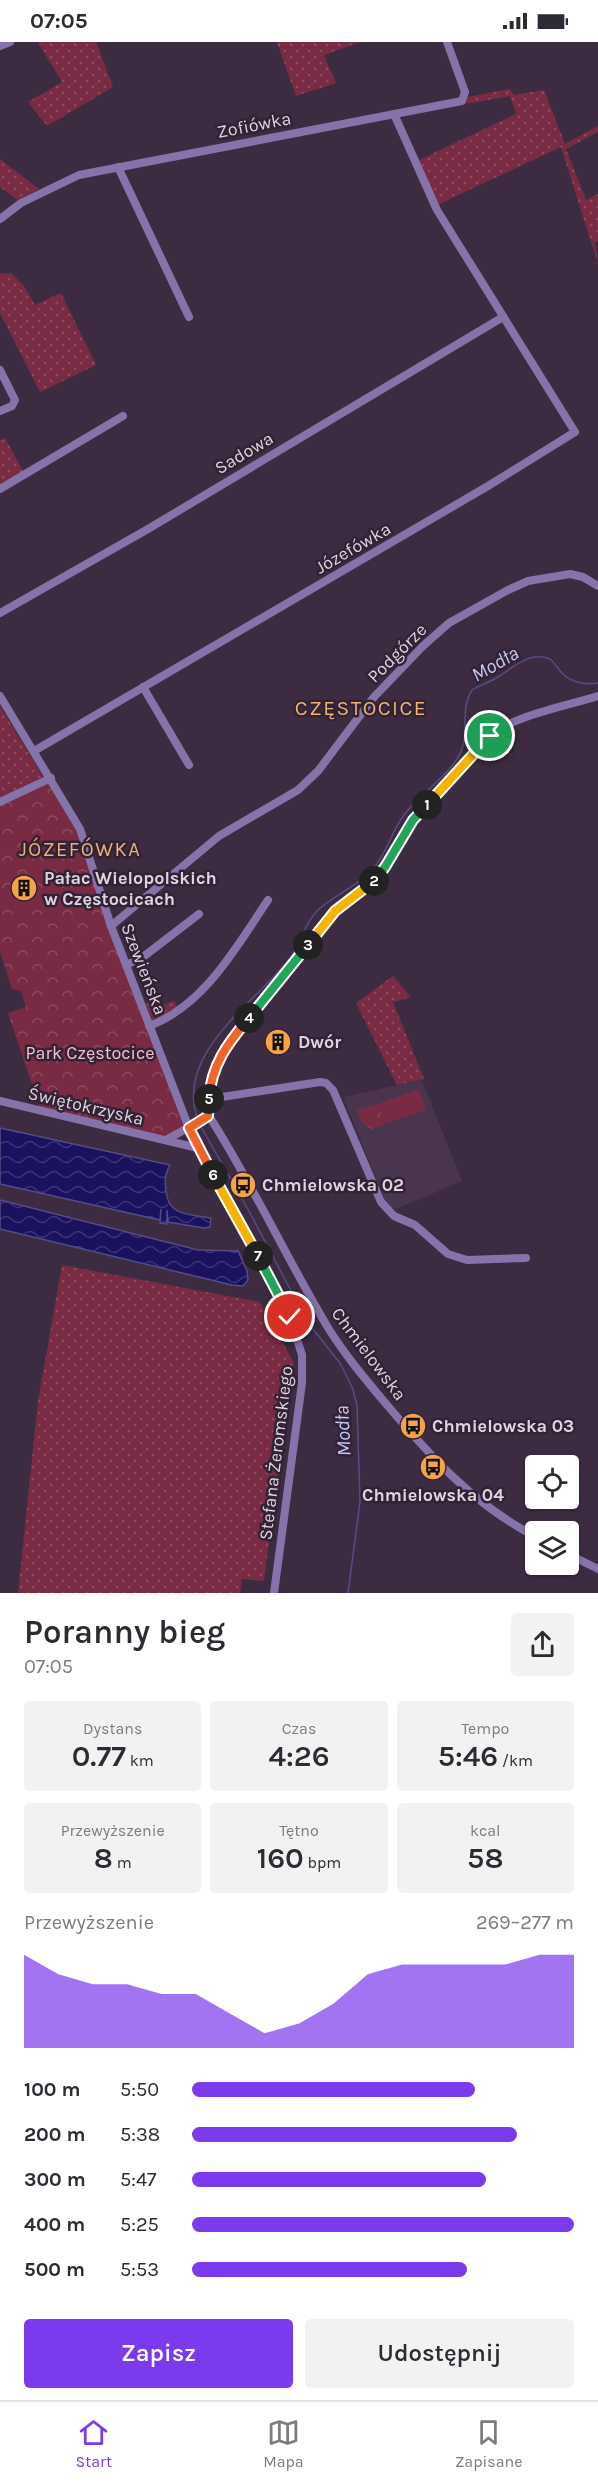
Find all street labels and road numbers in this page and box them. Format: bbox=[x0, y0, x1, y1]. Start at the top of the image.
street label: Zofiówka bbox=[215, 107, 293, 143]
street label: Sadowa bbox=[211, 427, 277, 479]
street label: Józefówka bbox=[311, 517, 395, 579]
street label: Podgórze bbox=[363, 619, 431, 687]
street label: Szewieńska bbox=[116, 920, 172, 1018]
street label: Świętokrzyska bbox=[26, 1081, 146, 1130]
street label: Chmielowska bbox=[327, 1303, 411, 1405]
street label: Stefana Żeromskiego bbox=[254, 1365, 298, 1541]

